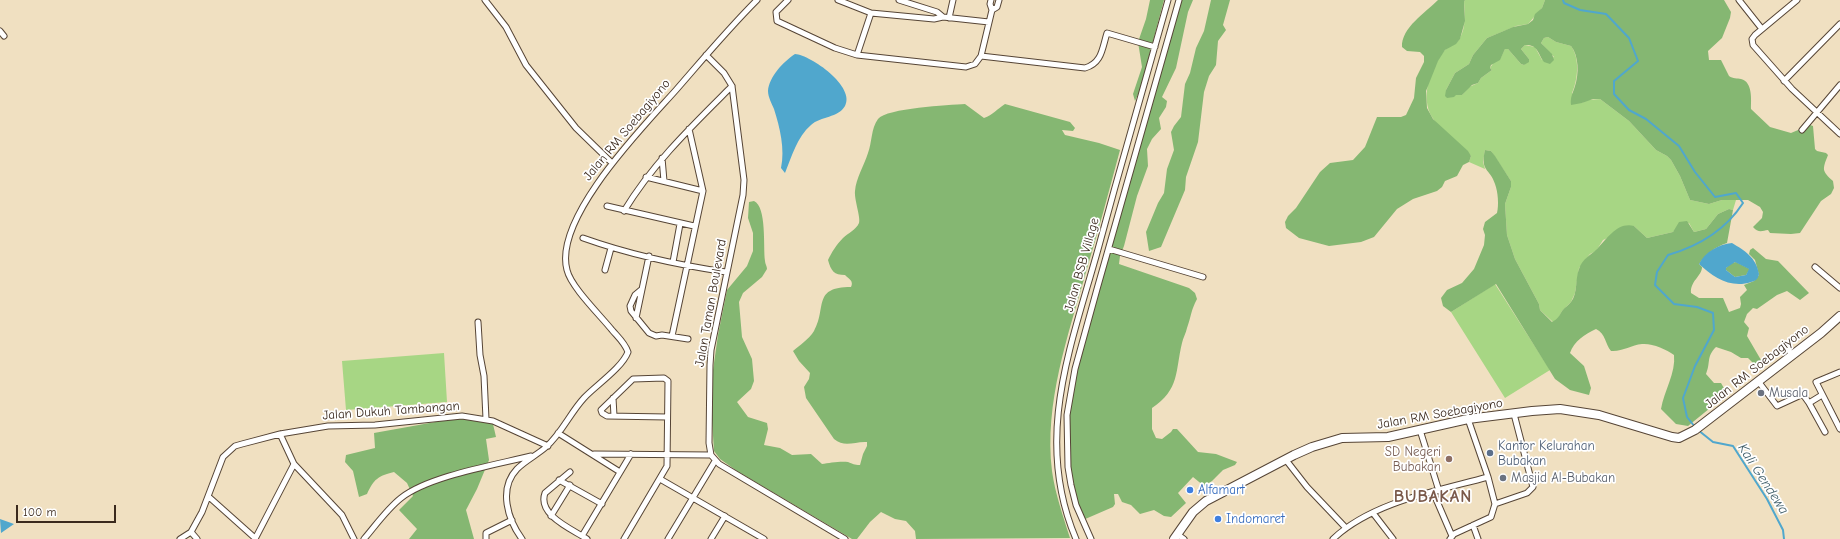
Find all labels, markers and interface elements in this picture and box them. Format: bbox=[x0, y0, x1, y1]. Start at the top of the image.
street label: Jalan RM Soebagiyono bbox=[580, 76, 674, 184]
street label: Jalan BSB Village bbox=[1061, 216, 1103, 314]
street label: Jalan Taman Boulevard bbox=[692, 238, 730, 368]
street label: Jalan RM Soebagiyono bbox=[1702, 322, 1812, 412]
place label: Musala bbox=[1769, 385, 1808, 401]
marker: Musala bbox=[1756, 388, 1766, 398]
street label: Jalan RM Soebagiyono bbox=[1376, 395, 1504, 433]
street label: Jalan Dukuh Tambangan bbox=[322, 398, 460, 424]
place label: Kantor Kelurahan Bubakan bbox=[1498, 438, 1595, 469]
water label: Kali Gendewa bbox=[1734, 441, 1792, 517]
place label: SD Negeri Bubakan bbox=[1385, 444, 1441, 475]
marker: Kantor Kelurahan Bubakan bbox=[1485, 448, 1495, 458]
marker: SD Negeri Bubakan bbox=[1444, 454, 1454, 464]
place label: Masjid Al-Bubakan bbox=[1511, 470, 1615, 486]
marker: Masjid Al-Bubakan bbox=[1498, 473, 1508, 483]
place label: Alfamart bbox=[1198, 482, 1245, 498]
marker: Alfamart bbox=[1185, 485, 1195, 495]
district label: BUBAKAN bbox=[1394, 487, 1472, 507]
scale bar bbox=[18, 497, 118, 523]
text: 100 m bbox=[23, 505, 56, 519]
place label: Indomaret bbox=[1226, 511, 1285, 527]
marker: Indomaret bbox=[1213, 514, 1223, 524]

